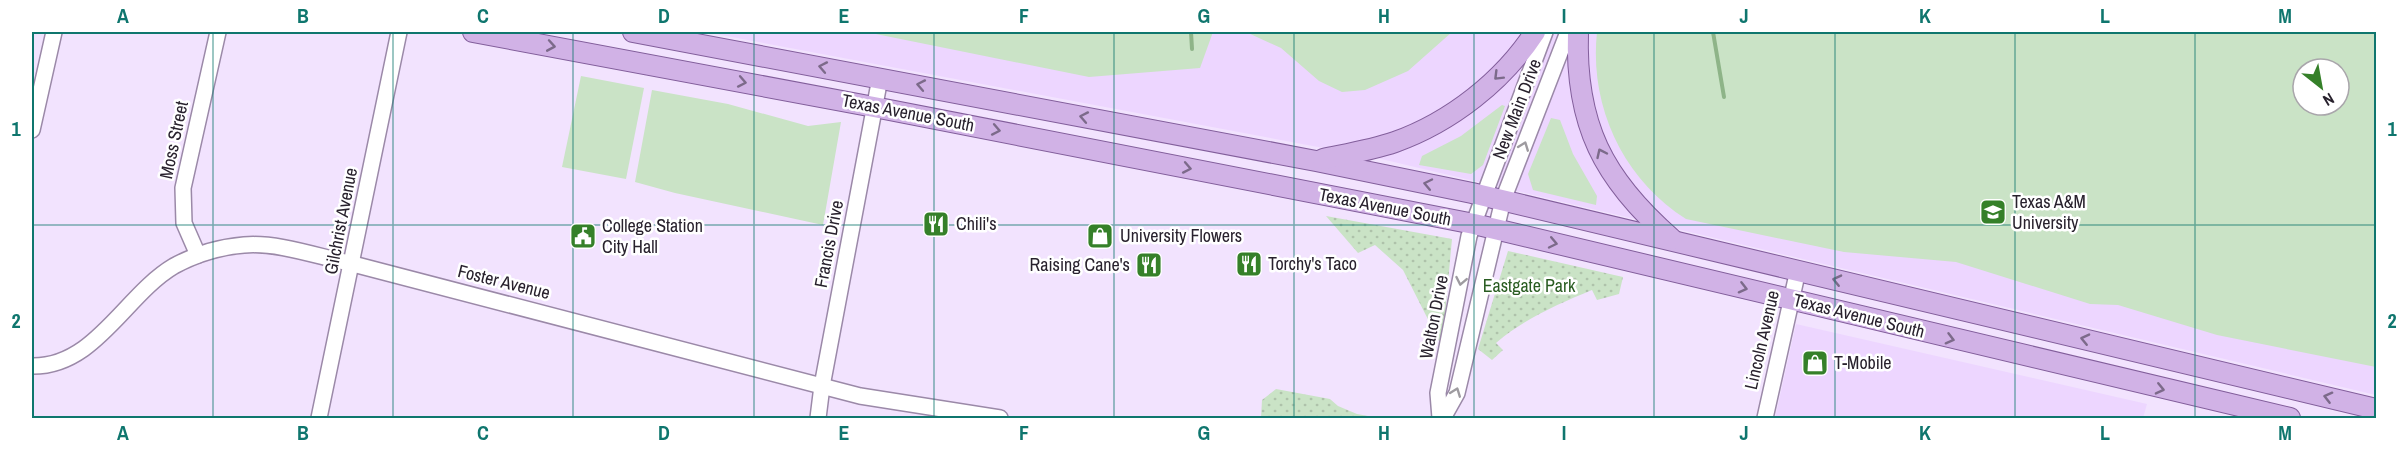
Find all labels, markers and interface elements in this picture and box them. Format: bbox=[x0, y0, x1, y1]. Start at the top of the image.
text: A bbox=[117, 2, 129, 29]
text: B bbox=[297, 2, 309, 29]
text: C bbox=[477, 2, 489, 29]
text: D bbox=[658, 2, 670, 29]
text: E bbox=[839, 2, 850, 29]
text: F bbox=[1019, 2, 1029, 29]
text: G bbox=[1198, 2, 1210, 29]
text: H bbox=[1378, 2, 1390, 29]
text: I bbox=[1562, 2, 1566, 29]
text: J bbox=[1739, 2, 1749, 29]
text: K bbox=[1919, 2, 1931, 29]
text: L bbox=[2100, 2, 2110, 29]
text: M bbox=[2278, 2, 2292, 29]
one-way arrow bbox=[545, 39, 555, 52]
street label: New Main Drive bbox=[1486, 55, 1547, 163]
north arrow bbox=[2291, 57, 2351, 117]
one-way arrow bbox=[818, 61, 828, 74]
one-way arrow bbox=[1494, 69, 1504, 80]
one-way arrow bbox=[737, 75, 747, 88]
one-way arrow bbox=[916, 80, 926, 92]
street label: Texas Avenue South bbox=[840, 87, 976, 138]
text: N bbox=[2319, 88, 2338, 112]
street label: Moss Street bbox=[153, 99, 194, 181]
one-way arrow bbox=[1080, 111, 1090, 124]
text: 1 bbox=[11, 115, 21, 142]
text: 1 bbox=[2387, 115, 2397, 142]
one-way arrow bbox=[990, 123, 1000, 136]
one-way arrow bbox=[1516, 141, 1529, 151]
one-way arrow bbox=[1596, 149, 1608, 160]
one-way arrow bbox=[1182, 161, 1192, 174]
street label: Gilchrist Avenue bbox=[318, 165, 363, 276]
one-way arrow bbox=[1423, 178, 1433, 191]
street label: Texas Avenue South bbox=[1317, 181, 1453, 232]
place label: Texas A&M University bbox=[2012, 189, 2086, 235]
school or university icon: Texas A&M University bbox=[1978, 197, 2008, 227]
street label: Francis Drive bbox=[808, 198, 849, 290]
restaurant icon: Chili's bbox=[921, 209, 951, 239]
place label: Chili's bbox=[956, 211, 997, 236]
place label: College Station City Hall bbox=[602, 213, 703, 259]
public building icon: College Station City Hall bbox=[568, 221, 598, 251]
shop icon: University Flowers bbox=[1085, 221, 1115, 251]
place label: University Flowers bbox=[1120, 223, 1242, 248]
one-way arrow bbox=[1548, 236, 1558, 249]
restaurant icon: Torchy's Taco bbox=[1234, 249, 1264, 279]
restaurant icon: Raising Cane's bbox=[1134, 250, 1164, 280]
place label: Torchy's Taco bbox=[1268, 251, 1357, 276]
place label: Raising Cane's bbox=[1030, 252, 1130, 277]
street label: Foster Avenue bbox=[455, 258, 553, 305]
street label: Walton Drive bbox=[1413, 273, 1454, 361]
park label: Eastgate Park bbox=[1483, 273, 1576, 298]
one-way arrow bbox=[1832, 274, 1842, 287]
one-way arrow bbox=[1455, 276, 1468, 286]
one-way arrow bbox=[1737, 280, 1747, 293]
street label: Texas Avenue South bbox=[1791, 287, 1927, 344]
street label: Lincoln Avenue bbox=[1738, 288, 1785, 392]
text: 2 bbox=[11, 307, 21, 334]
text: 2 bbox=[2387, 307, 2397, 334]
one-way arrow bbox=[1944, 332, 1955, 344]
one-way arrow bbox=[2080, 333, 2090, 346]
shop icon: T-Mobile bbox=[1800, 348, 1830, 378]
place label: T-Mobile bbox=[1834, 350, 1891, 375]
one-way arrow bbox=[2155, 382, 2165, 395]
one-way arrow bbox=[1449, 387, 1462, 397]
one-way arrow bbox=[2323, 391, 2333, 404]
text: A bbox=[117, 419, 129, 446]
text: B bbox=[297, 419, 309, 446]
text: C bbox=[477, 419, 489, 446]
text: D bbox=[658, 419, 670, 446]
text: E bbox=[839, 419, 850, 446]
text: F bbox=[1019, 419, 1029, 446]
text: G bbox=[1198, 419, 1210, 446]
text: H bbox=[1378, 419, 1390, 446]
text: I bbox=[1562, 419, 1566, 446]
text: J bbox=[1739, 419, 1749, 446]
text: K bbox=[1919, 419, 1931, 446]
text: L bbox=[2100, 419, 2110, 446]
text: M bbox=[2278, 419, 2292, 446]

